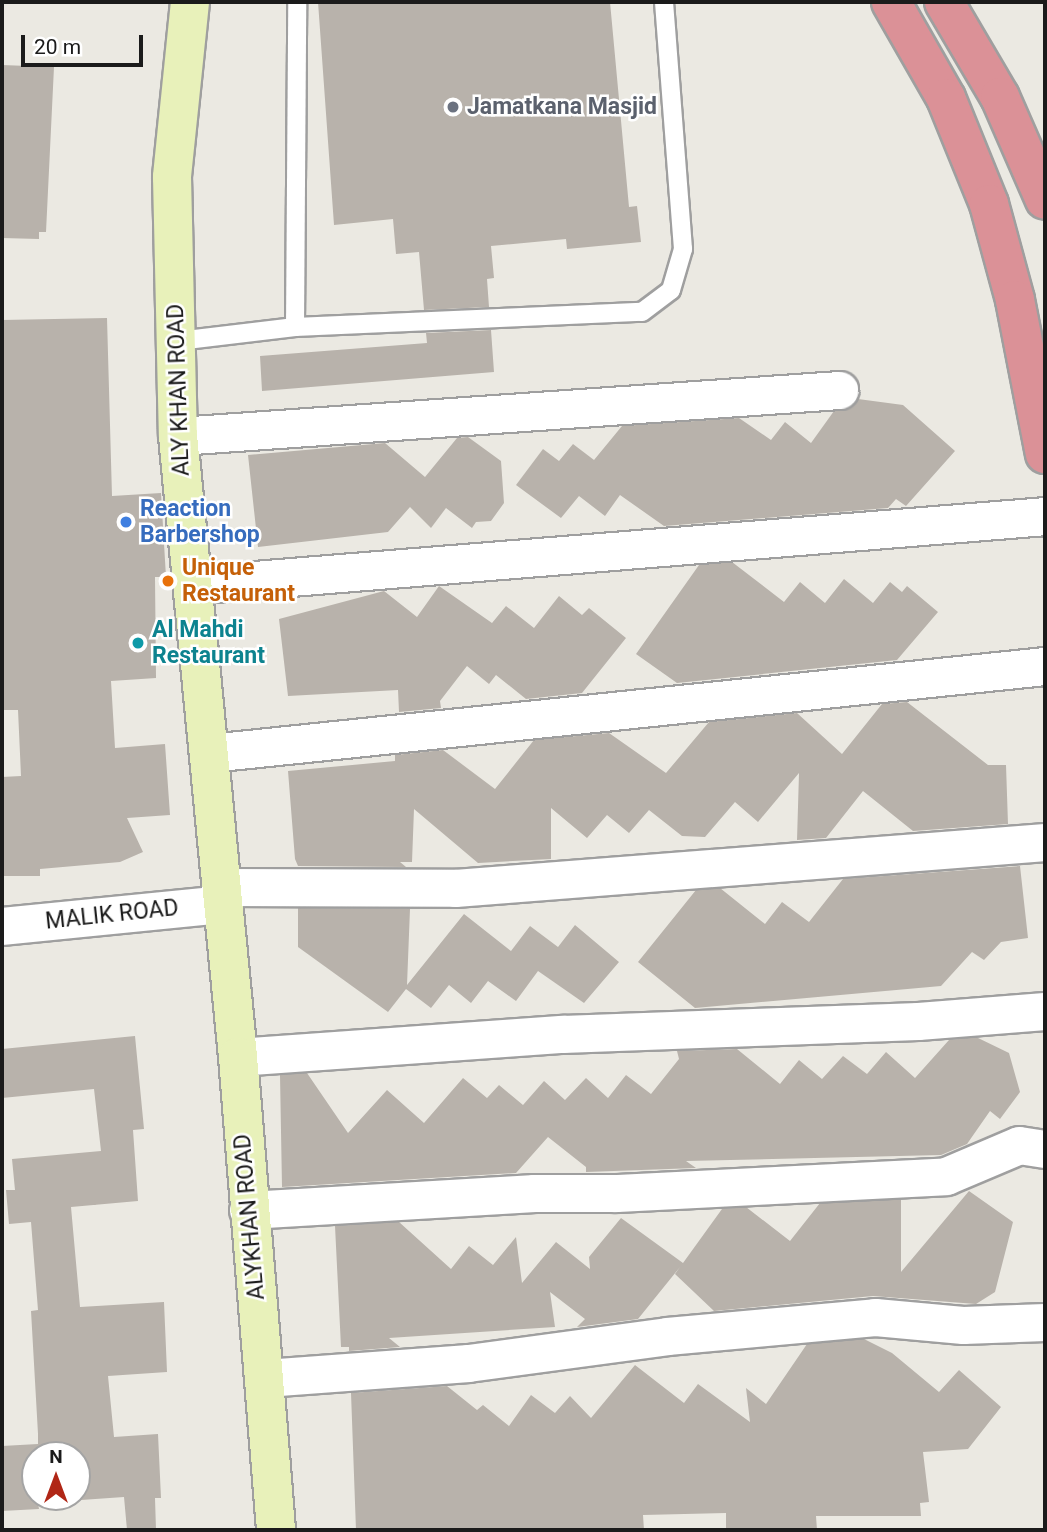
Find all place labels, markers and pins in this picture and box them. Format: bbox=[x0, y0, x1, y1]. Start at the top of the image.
place label: Jamatkana Masjid bbox=[467, 93, 657, 121]
marker: Jamatkana Masjid bbox=[445, 99, 461, 115]
place label: Reaction Barbershop bbox=[140, 495, 260, 549]
marker: Reaction Barbershop bbox=[118, 514, 134, 530]
place label: Unique Restaurant bbox=[182, 554, 295, 608]
marker: Unique Restaurant bbox=[160, 573, 176, 589]
place label: Al Mahdi Restaurant bbox=[152, 616, 265, 670]
marker: Al Mahdi Restaurant bbox=[130, 635, 146, 651]

